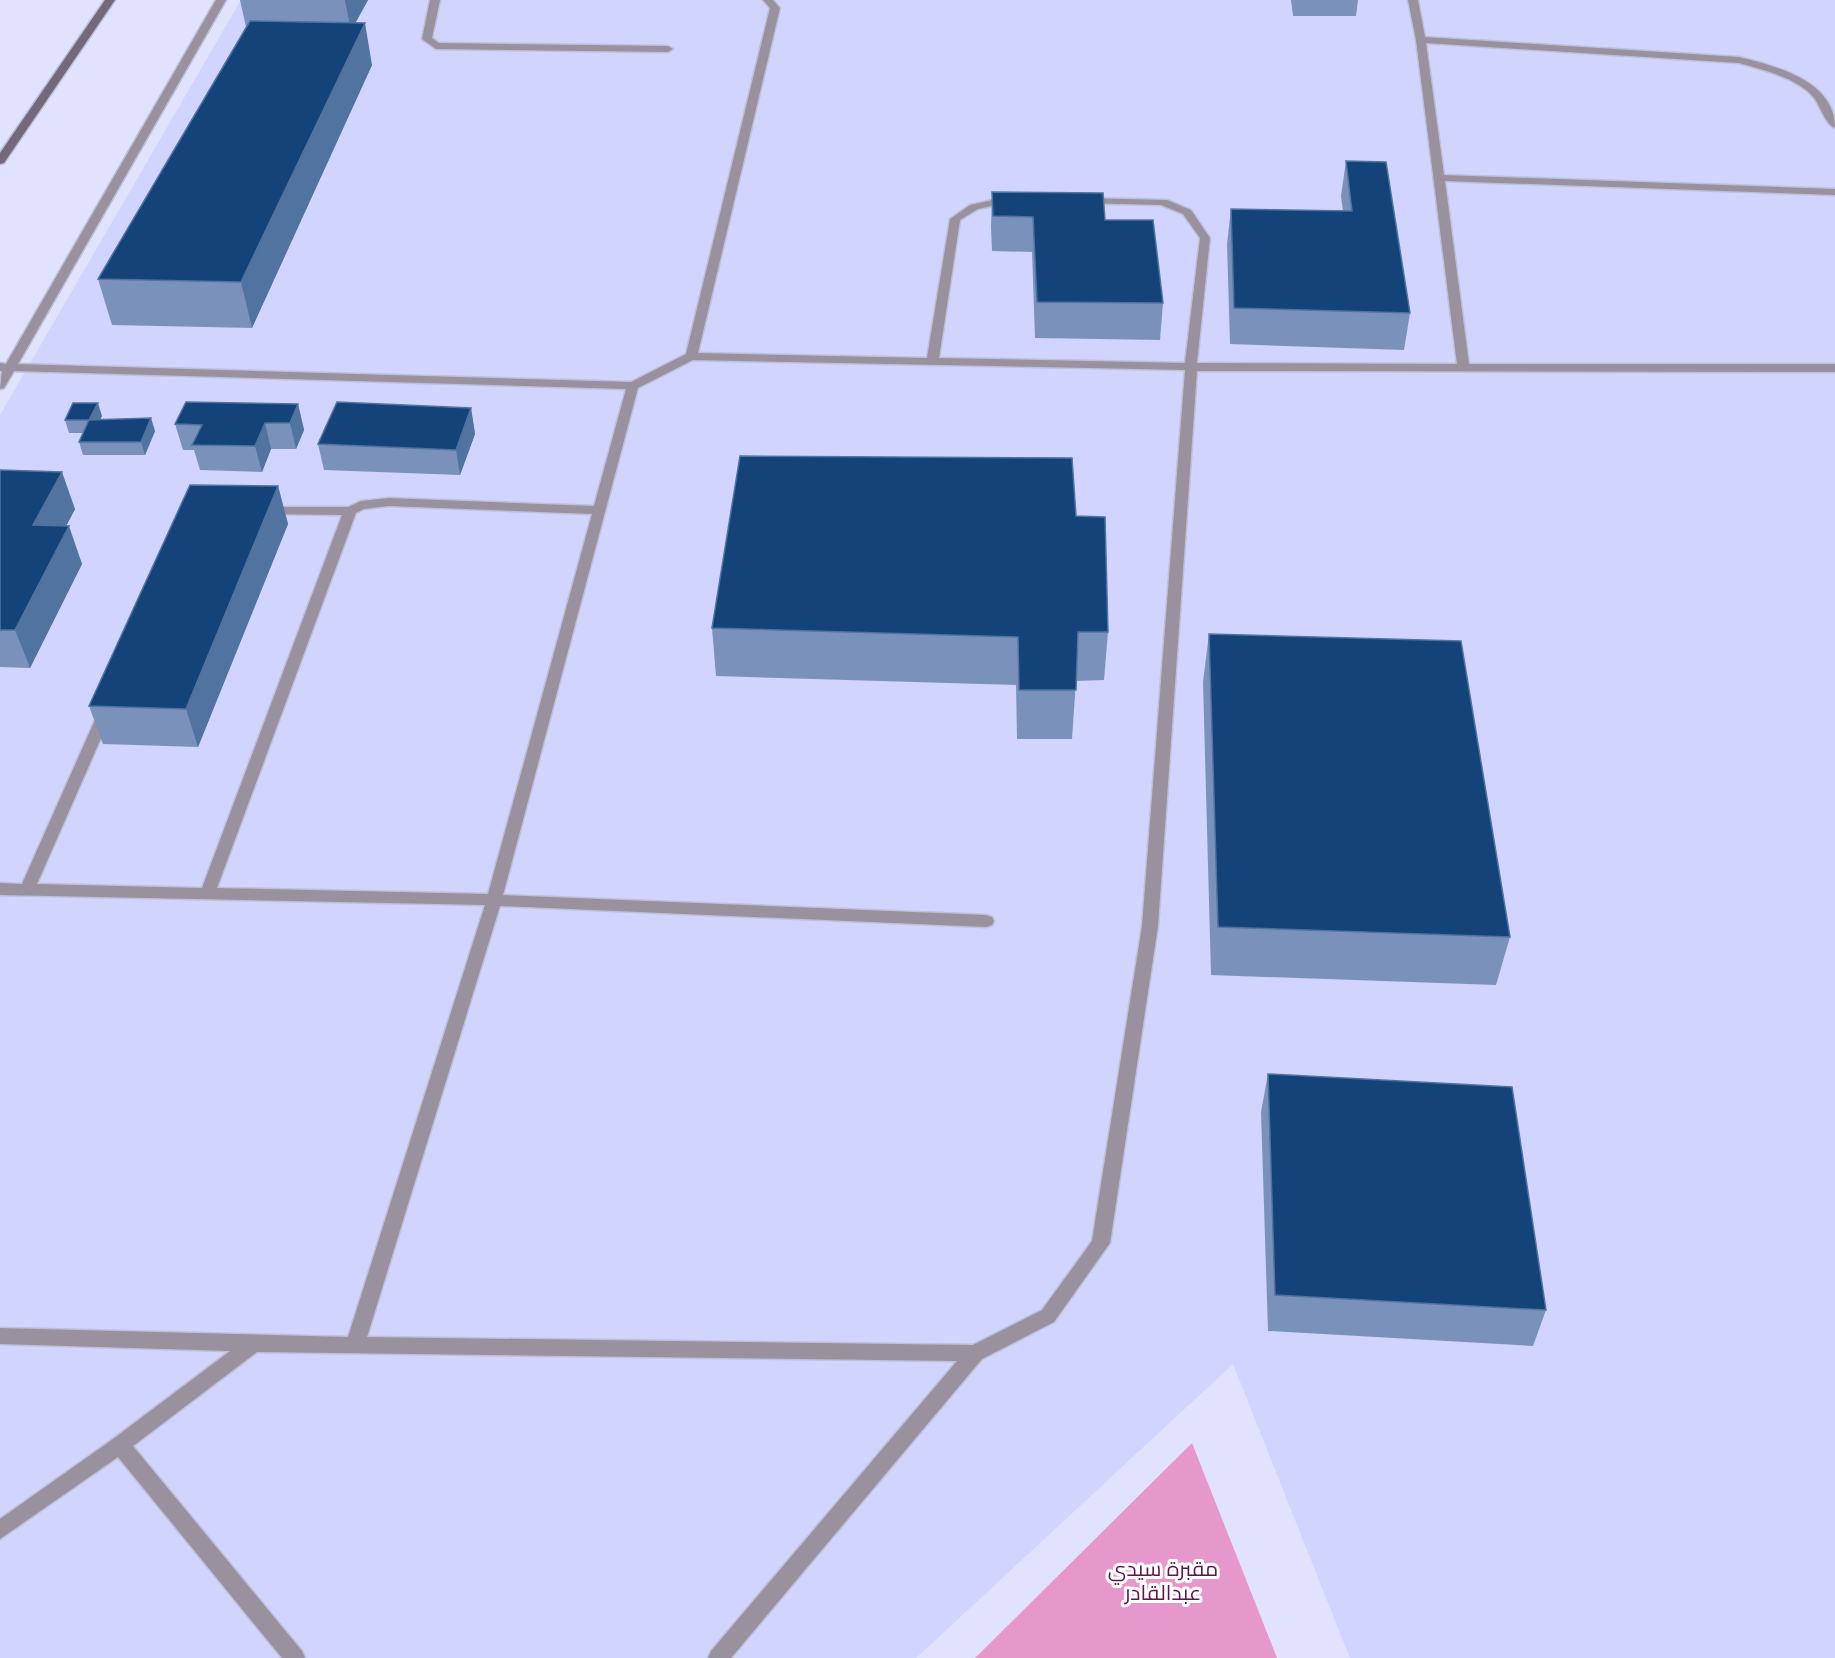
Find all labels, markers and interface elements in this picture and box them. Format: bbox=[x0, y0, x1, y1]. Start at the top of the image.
park label: مقبرة سيدي عبدالقادر bbox=[1108, 1556, 1218, 1605]

